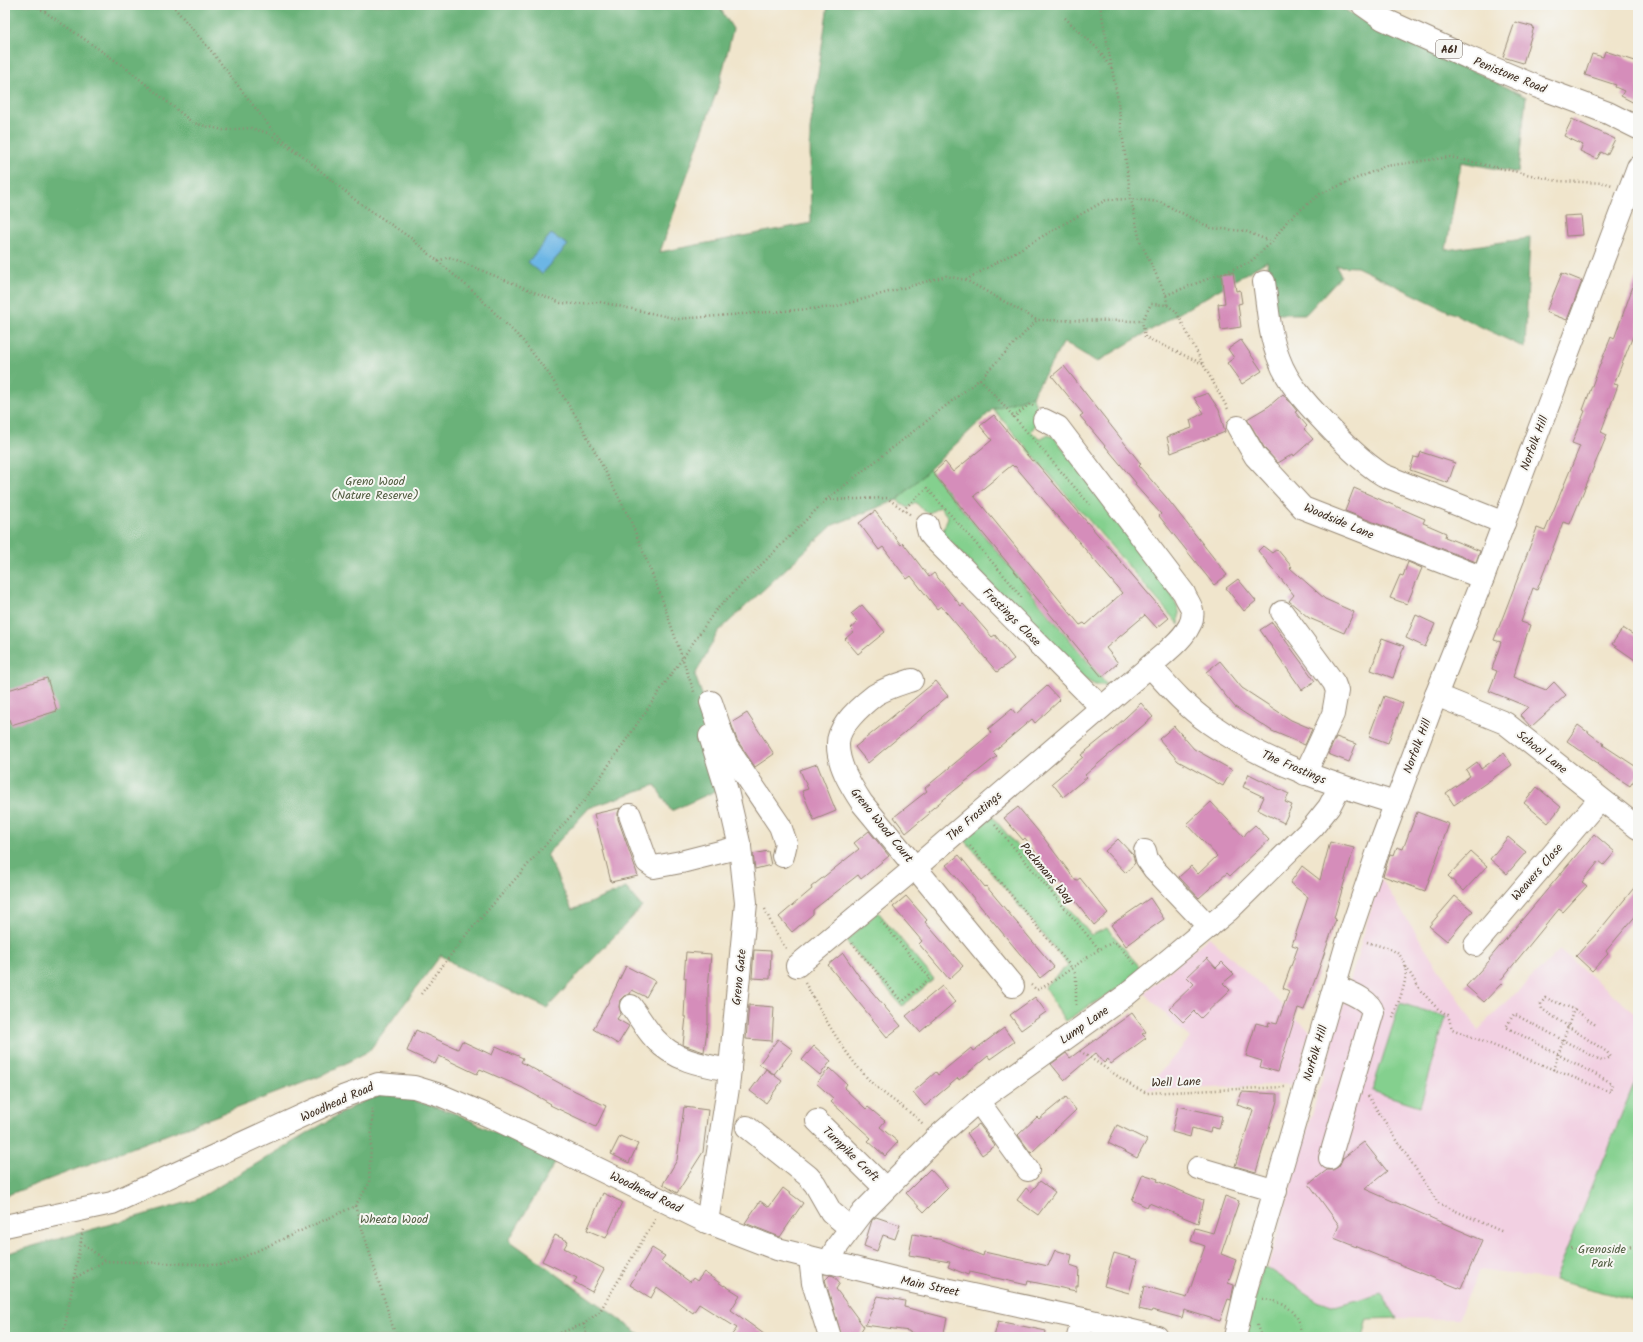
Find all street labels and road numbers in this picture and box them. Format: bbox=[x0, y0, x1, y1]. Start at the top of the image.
road number: A61 bbox=[1436, 40, 1462, 58]
street label: Penistone Road bbox=[1471, 52, 1550, 99]
street label: Norfolk Hill bbox=[1515, 413, 1554, 473]
street label: Woodside Lane bbox=[1301, 498, 1377, 545]
street label: Frostings Close bbox=[978, 584, 1046, 651]
street label: Norfolk Hill bbox=[1398, 716, 1437, 776]
street label: School Lane bbox=[1512, 726, 1572, 779]
street label: The Frostings bbox=[1259, 745, 1329, 790]
street label: Greno Wood Court bbox=[845, 784, 918, 867]
street label: The Frostings bbox=[942, 787, 1006, 846]
street label: Packmans Way bbox=[1015, 838, 1078, 909]
street label: Weavers Close bbox=[1507, 839, 1568, 905]
street label: Greno Gate bbox=[727, 947, 752, 1006]
street label: Lump Lane bbox=[1056, 1001, 1113, 1049]
street label: Norfolk Hill bbox=[1298, 1023, 1333, 1083]
street label: Well Lane bbox=[1151, 1072, 1202, 1093]
street label: Woodhead Road bbox=[297, 1077, 378, 1127]
street label: Turnpike Croft bbox=[818, 1122, 884, 1187]
street label: Woodhead Road bbox=[606, 1167, 686, 1219]
street label: Main Street bbox=[899, 1271, 961, 1302]

